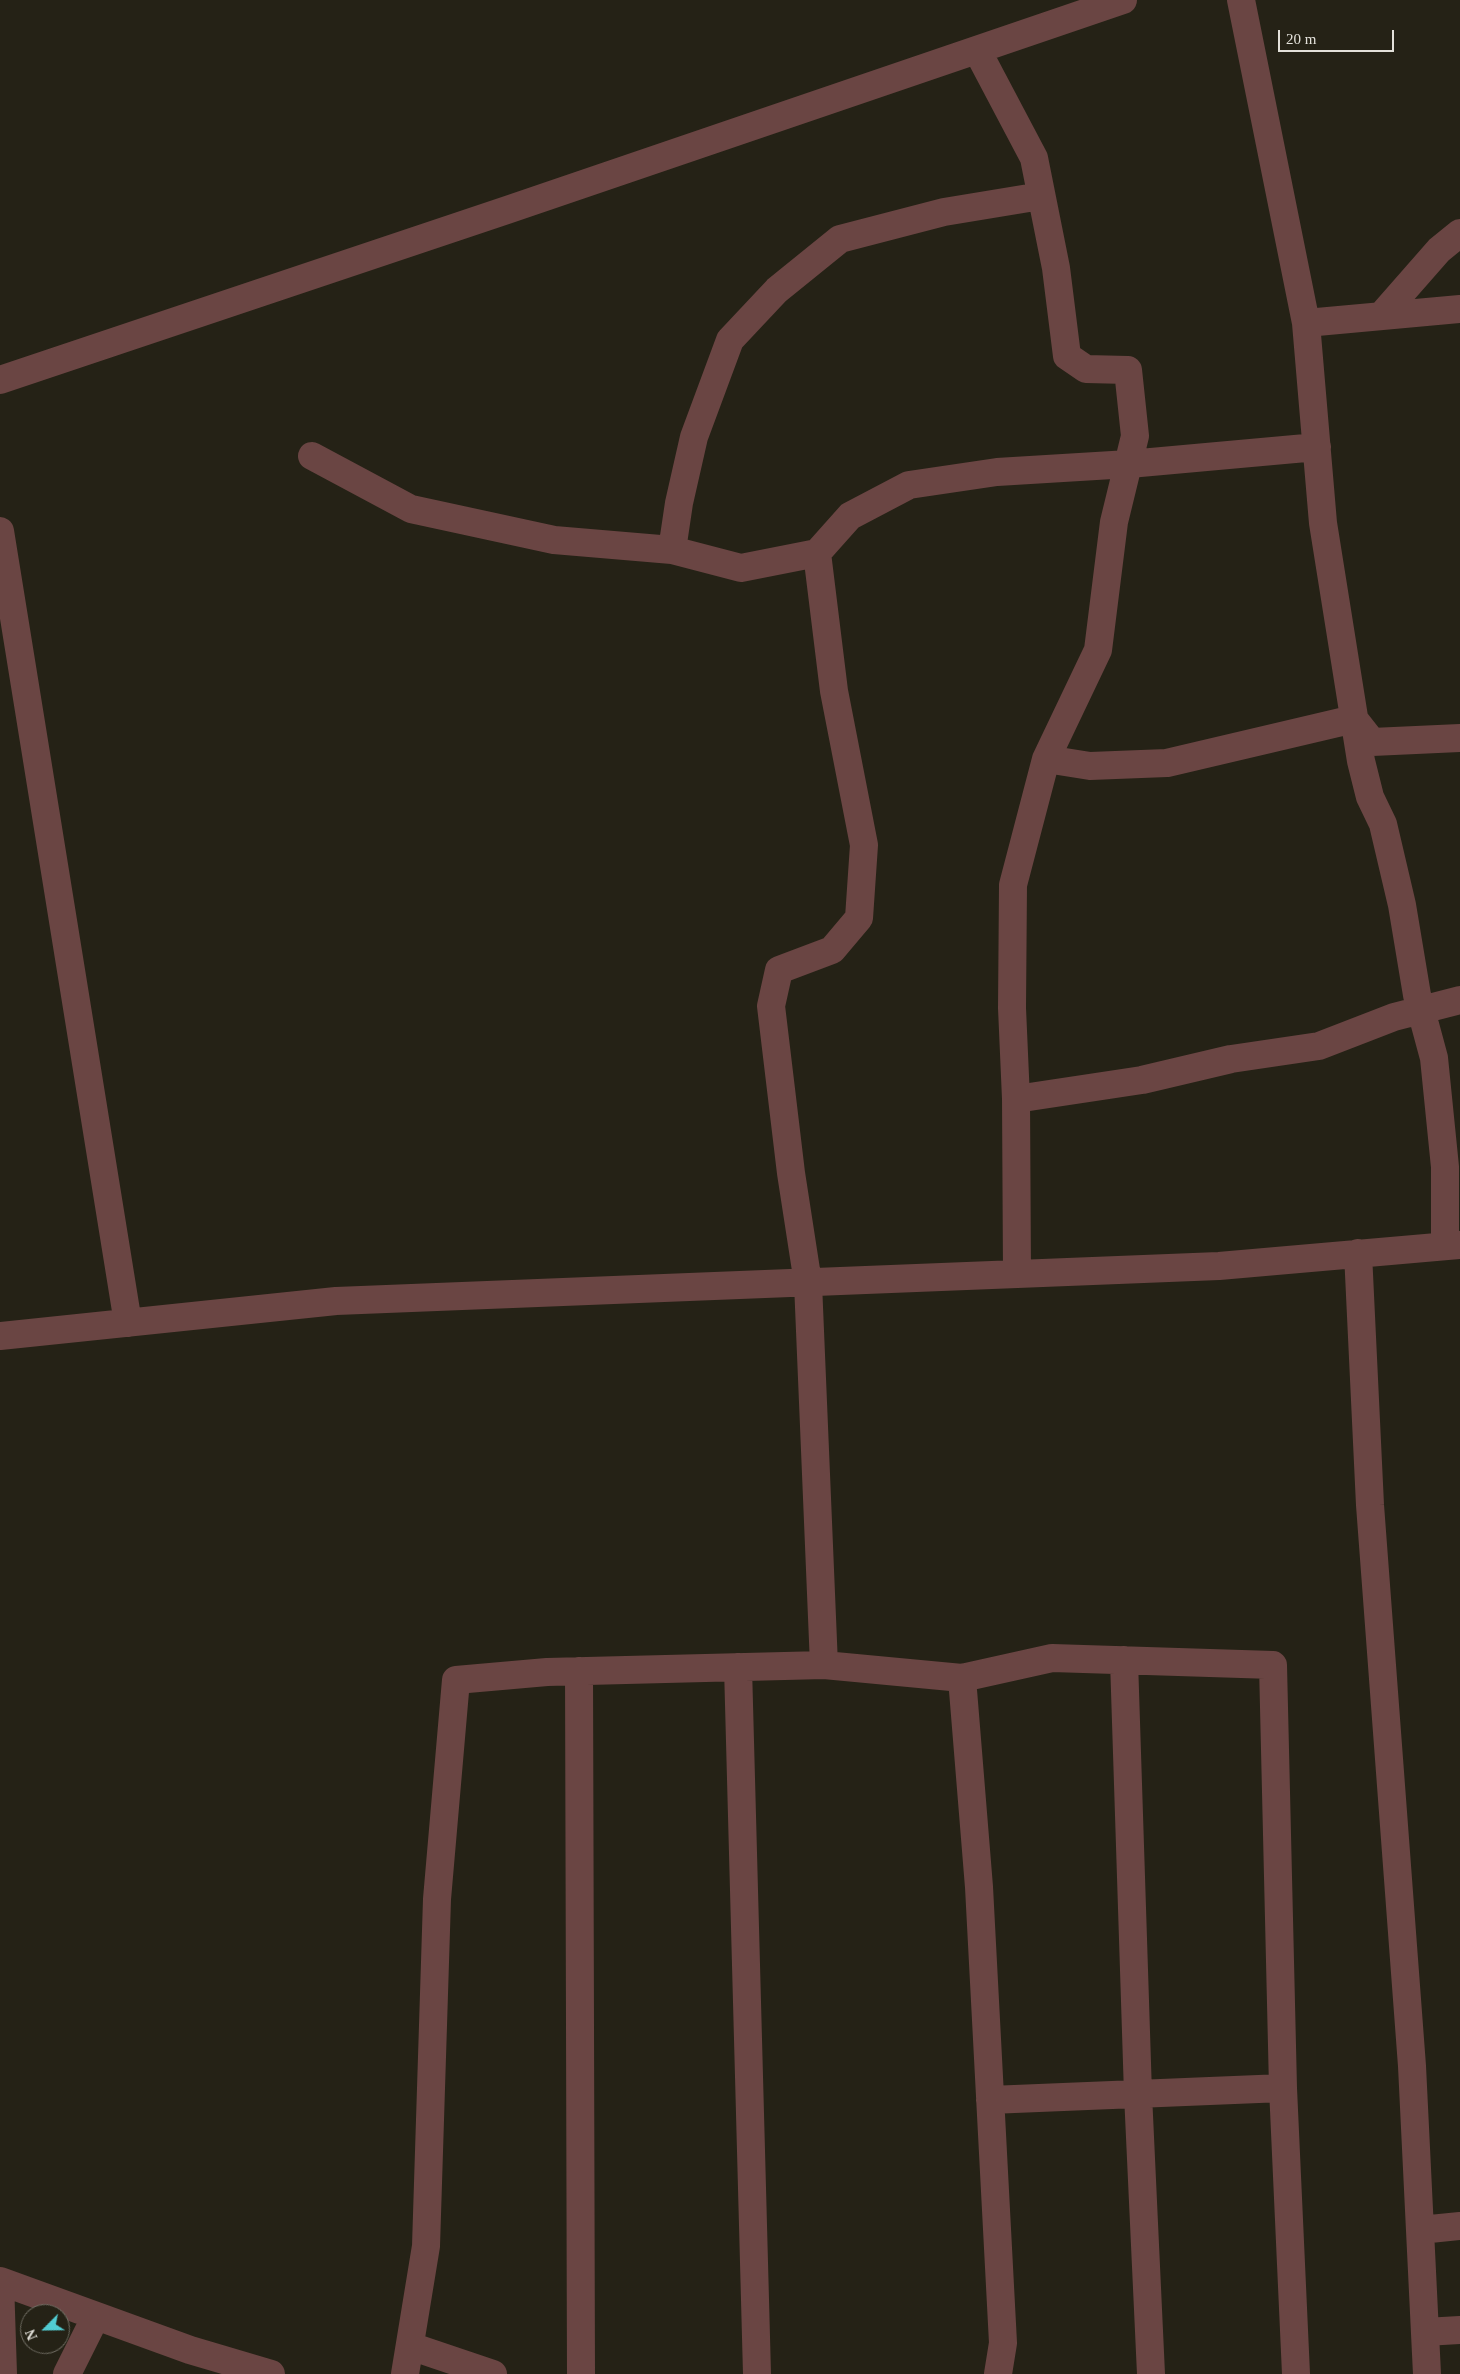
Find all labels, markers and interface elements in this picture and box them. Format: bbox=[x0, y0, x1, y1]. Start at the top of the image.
scale bar bbox=[1280, 20, 1396, 52]
text: 20 m bbox=[1286, 31, 1316, 47]
north arrow bbox=[20, 2304, 70, 2354]
text: N bbox=[23, 2327, 41, 2342]

